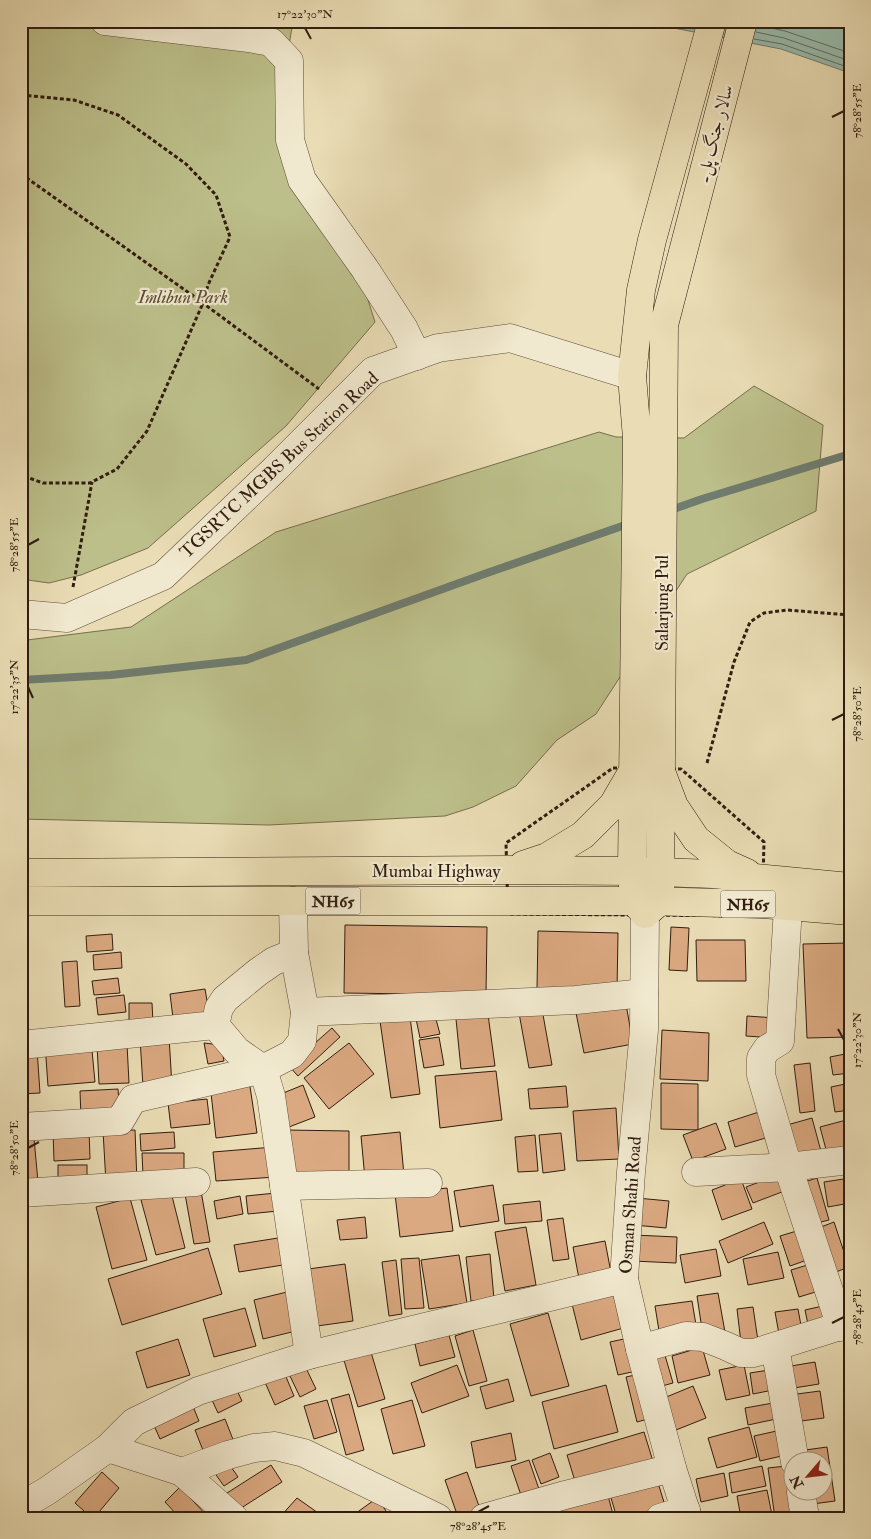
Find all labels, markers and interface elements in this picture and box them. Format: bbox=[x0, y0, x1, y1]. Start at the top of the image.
text: 17°22'30"N bbox=[277, 7, 333, 22]
street label: سالار جنگ پل۔ bbox=[689, 82, 740, 186]
text: 78°28'55"E bbox=[850, 83, 865, 138]
park label: Imlibun Park bbox=[137, 286, 228, 309]
street label: TGSRTC MGBS Bus Station Road bbox=[175, 367, 384, 564]
text: 78°28'55"E bbox=[7, 517, 22, 572]
street label: Salarjung Pul bbox=[651, 555, 674, 651]
text: 17°22'35"N bbox=[7, 659, 22, 715]
text: 78°28'50"E bbox=[850, 686, 865, 742]
street label: Mumbai Highway bbox=[372, 860, 502, 883]
road number: NH65 bbox=[306, 888, 360, 914]
road number: NH65 bbox=[720, 891, 776, 918]
text: 17°22'30"N bbox=[850, 1012, 865, 1068]
text: 78°28'50"E bbox=[7, 1120, 22, 1176]
street label: Osman Shahi Road bbox=[614, 1135, 647, 1275]
text: 78°28'45"E bbox=[850, 1289, 865, 1345]
north arrow bbox=[784, 1452, 834, 1502]
text: N bbox=[786, 1472, 808, 1492]
text: 78°28'45"E bbox=[450, 1519, 506, 1534]

